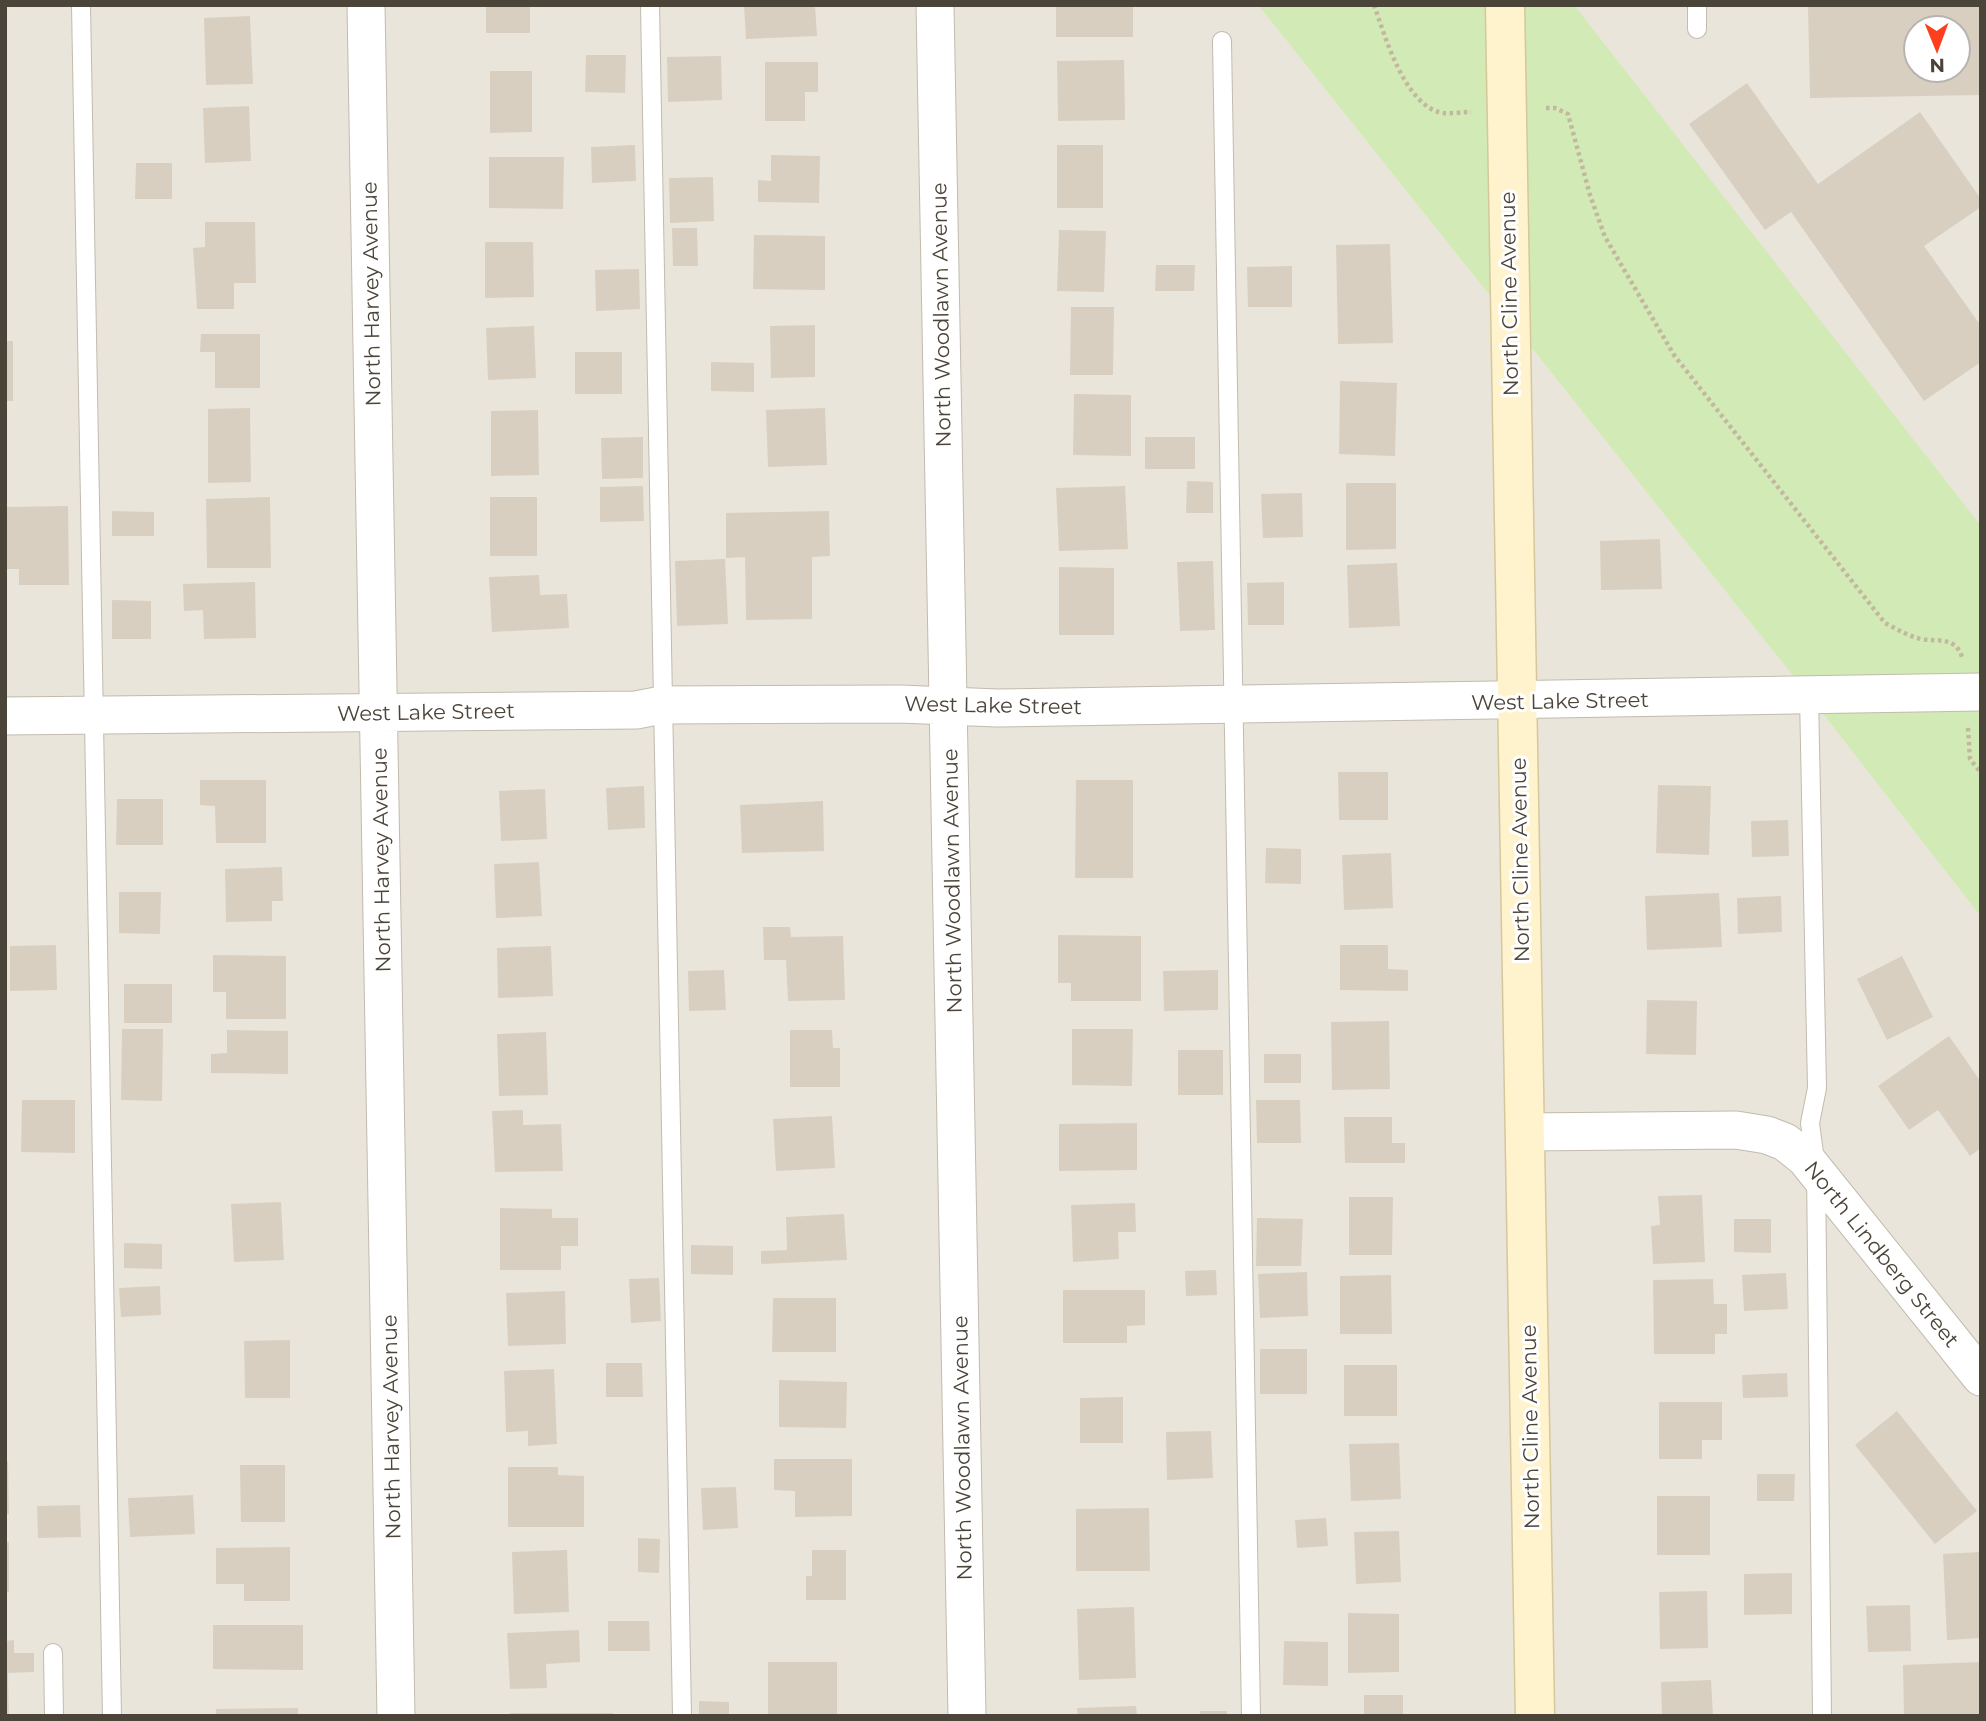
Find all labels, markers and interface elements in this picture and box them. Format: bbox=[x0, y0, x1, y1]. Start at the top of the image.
north arrow bbox=[1902, 14, 1972, 84]
text: N bbox=[1929, 54, 1945, 77]
street label: North Harvey Avenue bbox=[357, 181, 385, 407]
street label: North Woodlawn Avenue bbox=[926, 182, 956, 448]
street label: North Cline Avenue bbox=[1495, 191, 1523, 397]
street label: West Lake Street bbox=[1471, 687, 1649, 715]
street label: West Lake Street bbox=[904, 691, 1082, 719]
street label: West Lake Street bbox=[337, 698, 515, 726]
street label: North Harvey Avenue bbox=[367, 747, 395, 973]
street label: North Woodlawn Avenue bbox=[937, 748, 967, 1014]
street label: North Cline Avenue bbox=[1506, 757, 1534, 963]
street label: North Lindberg Street bbox=[1799, 1156, 1965, 1352]
street label: North Harvey Avenue bbox=[377, 1314, 405, 1540]
street label: North Woodlawn Avenue bbox=[947, 1315, 977, 1581]
street label: North Cline Avenue bbox=[1516, 1324, 1544, 1530]

